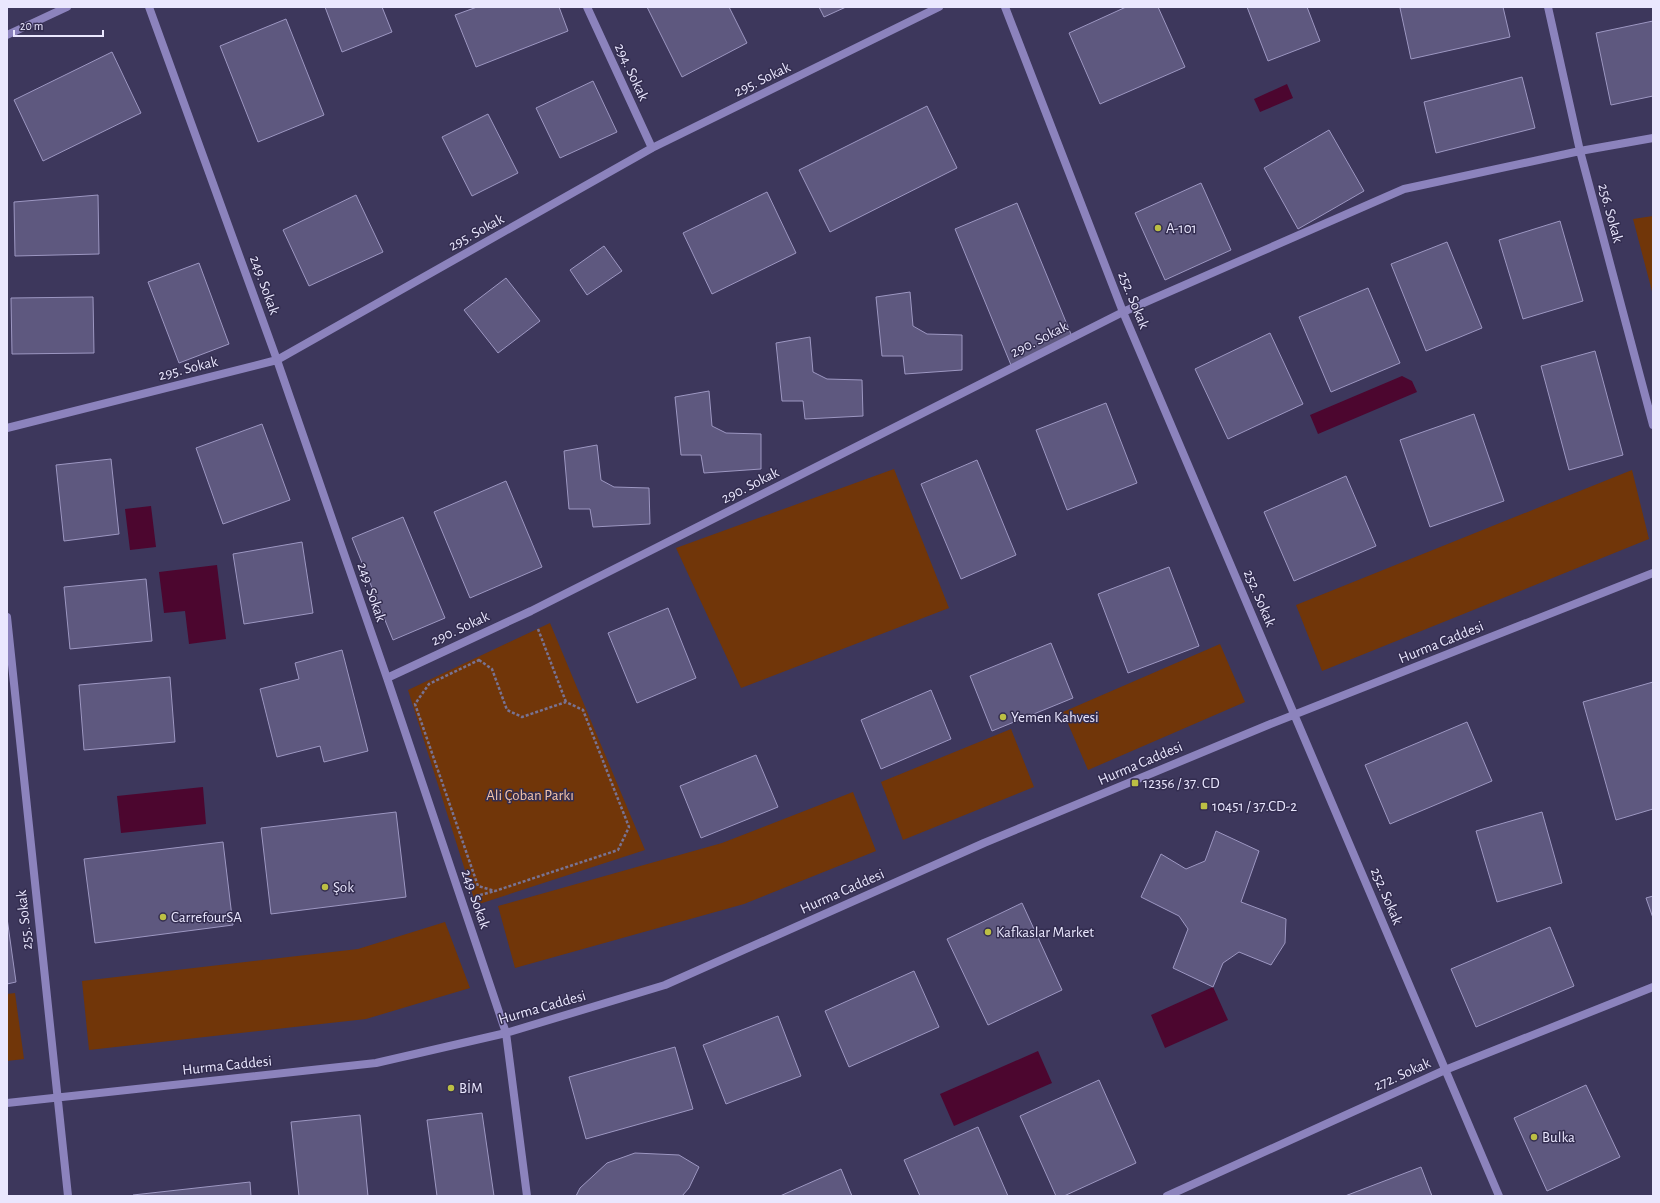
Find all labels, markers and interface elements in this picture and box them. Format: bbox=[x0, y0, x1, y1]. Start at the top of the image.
scale bar bbox=[14, 12, 103, 38]
text: 20 m bbox=[20, 20, 43, 32]
street label: 294. Sokak bbox=[612, 41, 651, 103]
street label: 295. Sokak bbox=[732, 59, 793, 99]
street label: 256. Sokak bbox=[1595, 182, 1626, 244]
street label: 295. Sokak bbox=[446, 211, 506, 254]
place label: A-101 bbox=[1166, 221, 1197, 236]
marker: A-101 bbox=[1153, 223, 1163, 233]
street label: 249. Sokak bbox=[247, 254, 282, 317]
street label: 252. Sokak bbox=[1115, 269, 1152, 331]
street label: 290. Sokak bbox=[1008, 319, 1070, 360]
street label: 295. Sokak bbox=[157, 354, 219, 383]
street label: 290. Sokak bbox=[719, 465, 781, 506]
street label: 249. Sokak bbox=[354, 561, 389, 624]
street label: 252. Sokak bbox=[1241, 568, 1278, 629]
street label: 290. Sokak bbox=[429, 608, 492, 648]
street label: Hurma Caddesi bbox=[1397, 619, 1486, 666]
place label: Yemen Kahvesi bbox=[1011, 710, 1099, 725]
marker: Yemen Kahvesi bbox=[998, 712, 1008, 722]
street label: Hurma Caddesi bbox=[1096, 739, 1185, 788]
place label: 12356 / 37. CD bbox=[1143, 776, 1220, 791]
marker: 12356 / 37. CD bbox=[1130, 778, 1140, 788]
park label: Ali Çoban Parkı bbox=[486, 788, 574, 803]
place label: 10451 / 37.CD-2 bbox=[1212, 799, 1297, 814]
marker: 10451 / 37.CD-2 bbox=[1199, 801, 1209, 811]
street label: Hurma Caddesi bbox=[798, 866, 886, 917]
street label: 252. Sokak bbox=[1368, 866, 1405, 927]
street label: 249. Sokak bbox=[458, 868, 493, 931]
place label: Şok bbox=[333, 880, 354, 895]
marker: Şok bbox=[320, 882, 330, 892]
street label: 255. Sokak bbox=[14, 889, 35, 950]
place label: CarrefourSA bbox=[171, 910, 242, 925]
marker: CarrefourSA bbox=[158, 912, 168, 922]
place label: Kafkaslar Market bbox=[996, 925, 1094, 940]
marker: Kafkaslar Market bbox=[983, 927, 993, 937]
street label: Hurma Caddesi bbox=[497, 988, 588, 1027]
street label: Hurma Caddesi bbox=[181, 1053, 273, 1078]
street label: 272. Sokak bbox=[1372, 1055, 1433, 1094]
place label: BİM bbox=[459, 1079, 483, 1096]
marker: BİM bbox=[446, 1083, 456, 1093]
place label: Bulka bbox=[1542, 1130, 1575, 1145]
marker: Bulka bbox=[1529, 1132, 1539, 1142]

